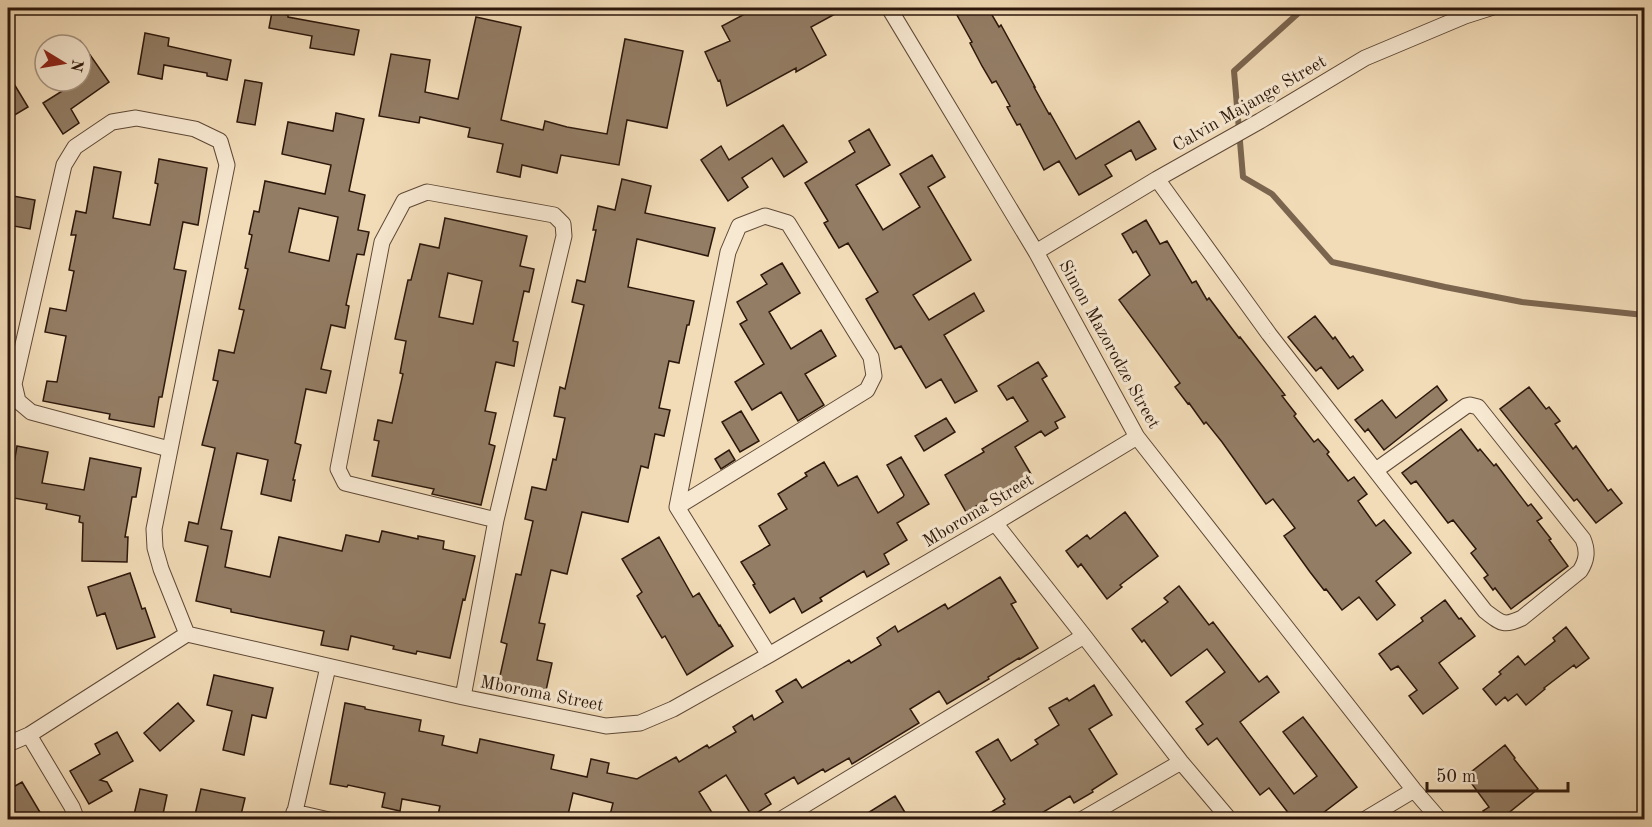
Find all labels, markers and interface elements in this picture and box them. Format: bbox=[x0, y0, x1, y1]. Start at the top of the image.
north arrow bbox=[33, 33, 93, 93]
street label: Calvin Majange Street bbox=[1170, 53, 1329, 155]
text: N bbox=[67, 58, 85, 74]
street label: Simon Mazorodze Street bbox=[1055, 257, 1163, 432]
street label: Mboroma Street bbox=[920, 471, 1037, 551]
street label: Mboroma Street bbox=[479, 673, 605, 715]
scale bar bbox=[1427, 755, 1568, 793]
text: 50 m bbox=[1436, 768, 1476, 786]

